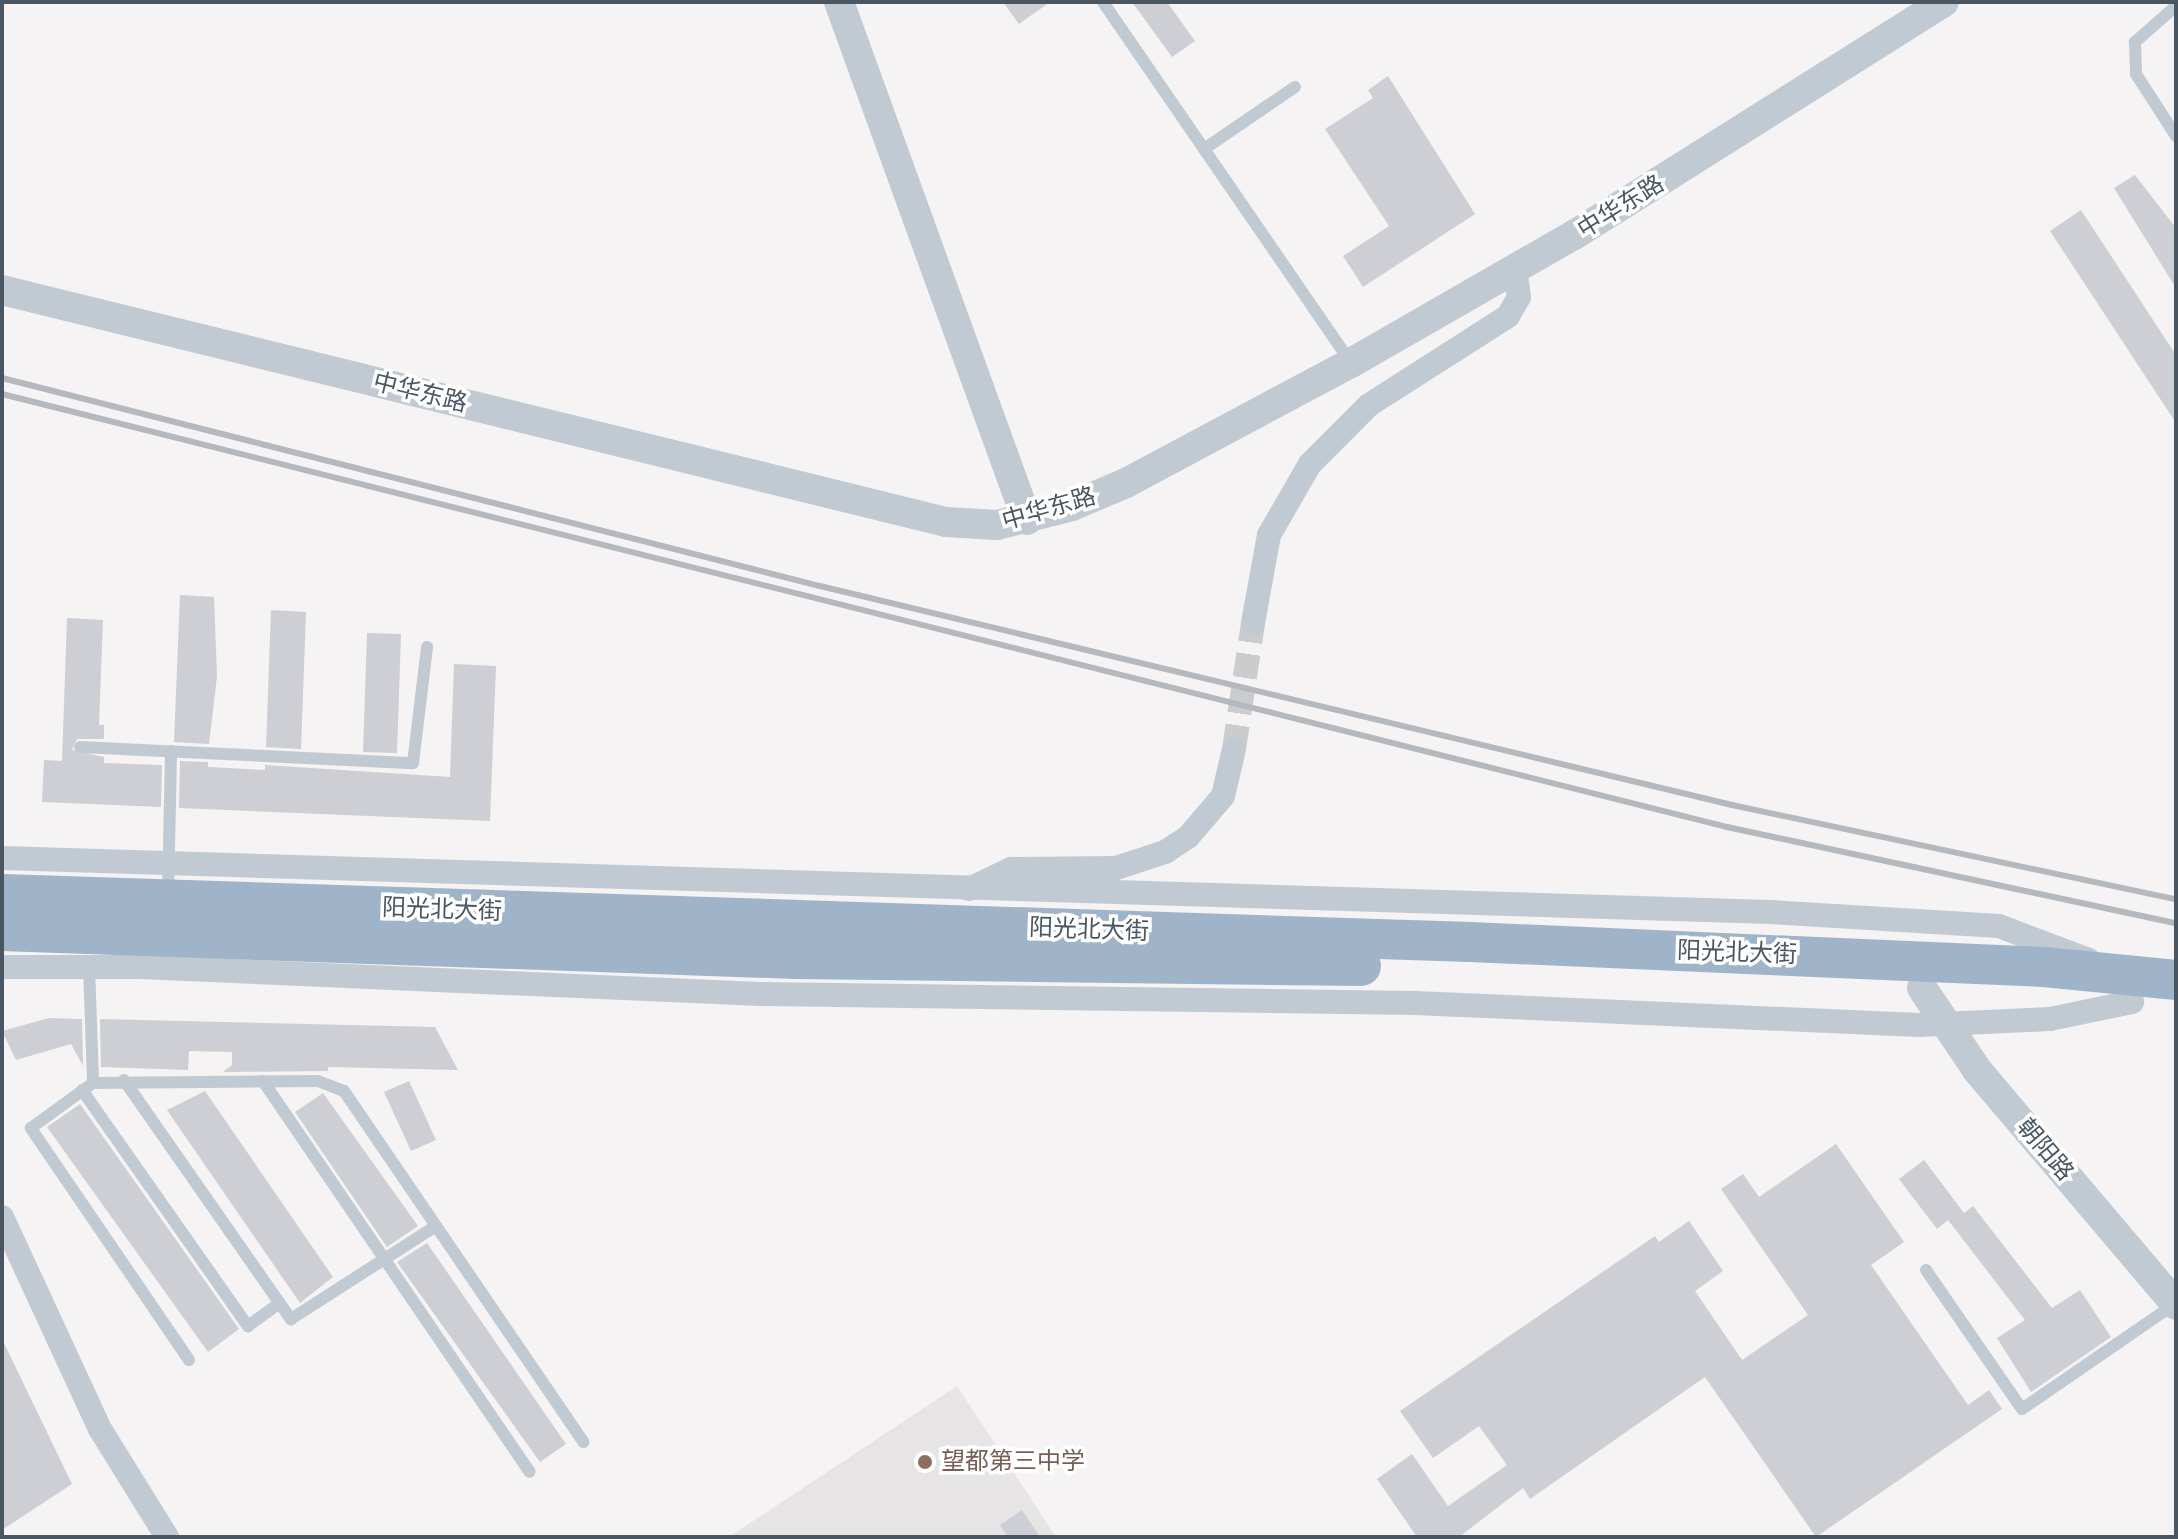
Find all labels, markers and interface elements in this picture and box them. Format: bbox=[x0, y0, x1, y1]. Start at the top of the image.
street label: 中华东路 bbox=[1573, 169, 1669, 245]
street label: 中华东路 bbox=[370, 367, 470, 419]
street label: 中华东路 bbox=[999, 482, 1099, 536]
street label: 阳光北大街 bbox=[382, 894, 502, 926]
street label: 阳光北大街 bbox=[1029, 914, 1149, 946]
street label: 阳光北大街 bbox=[1677, 937, 1797, 969]
street label: 朝阳路 bbox=[2011, 1113, 2079, 1187]
place label: 望都第三中学 bbox=[941, 1448, 1085, 1476]
marker: 望都第三中学 bbox=[916, 1453, 934, 1471]

